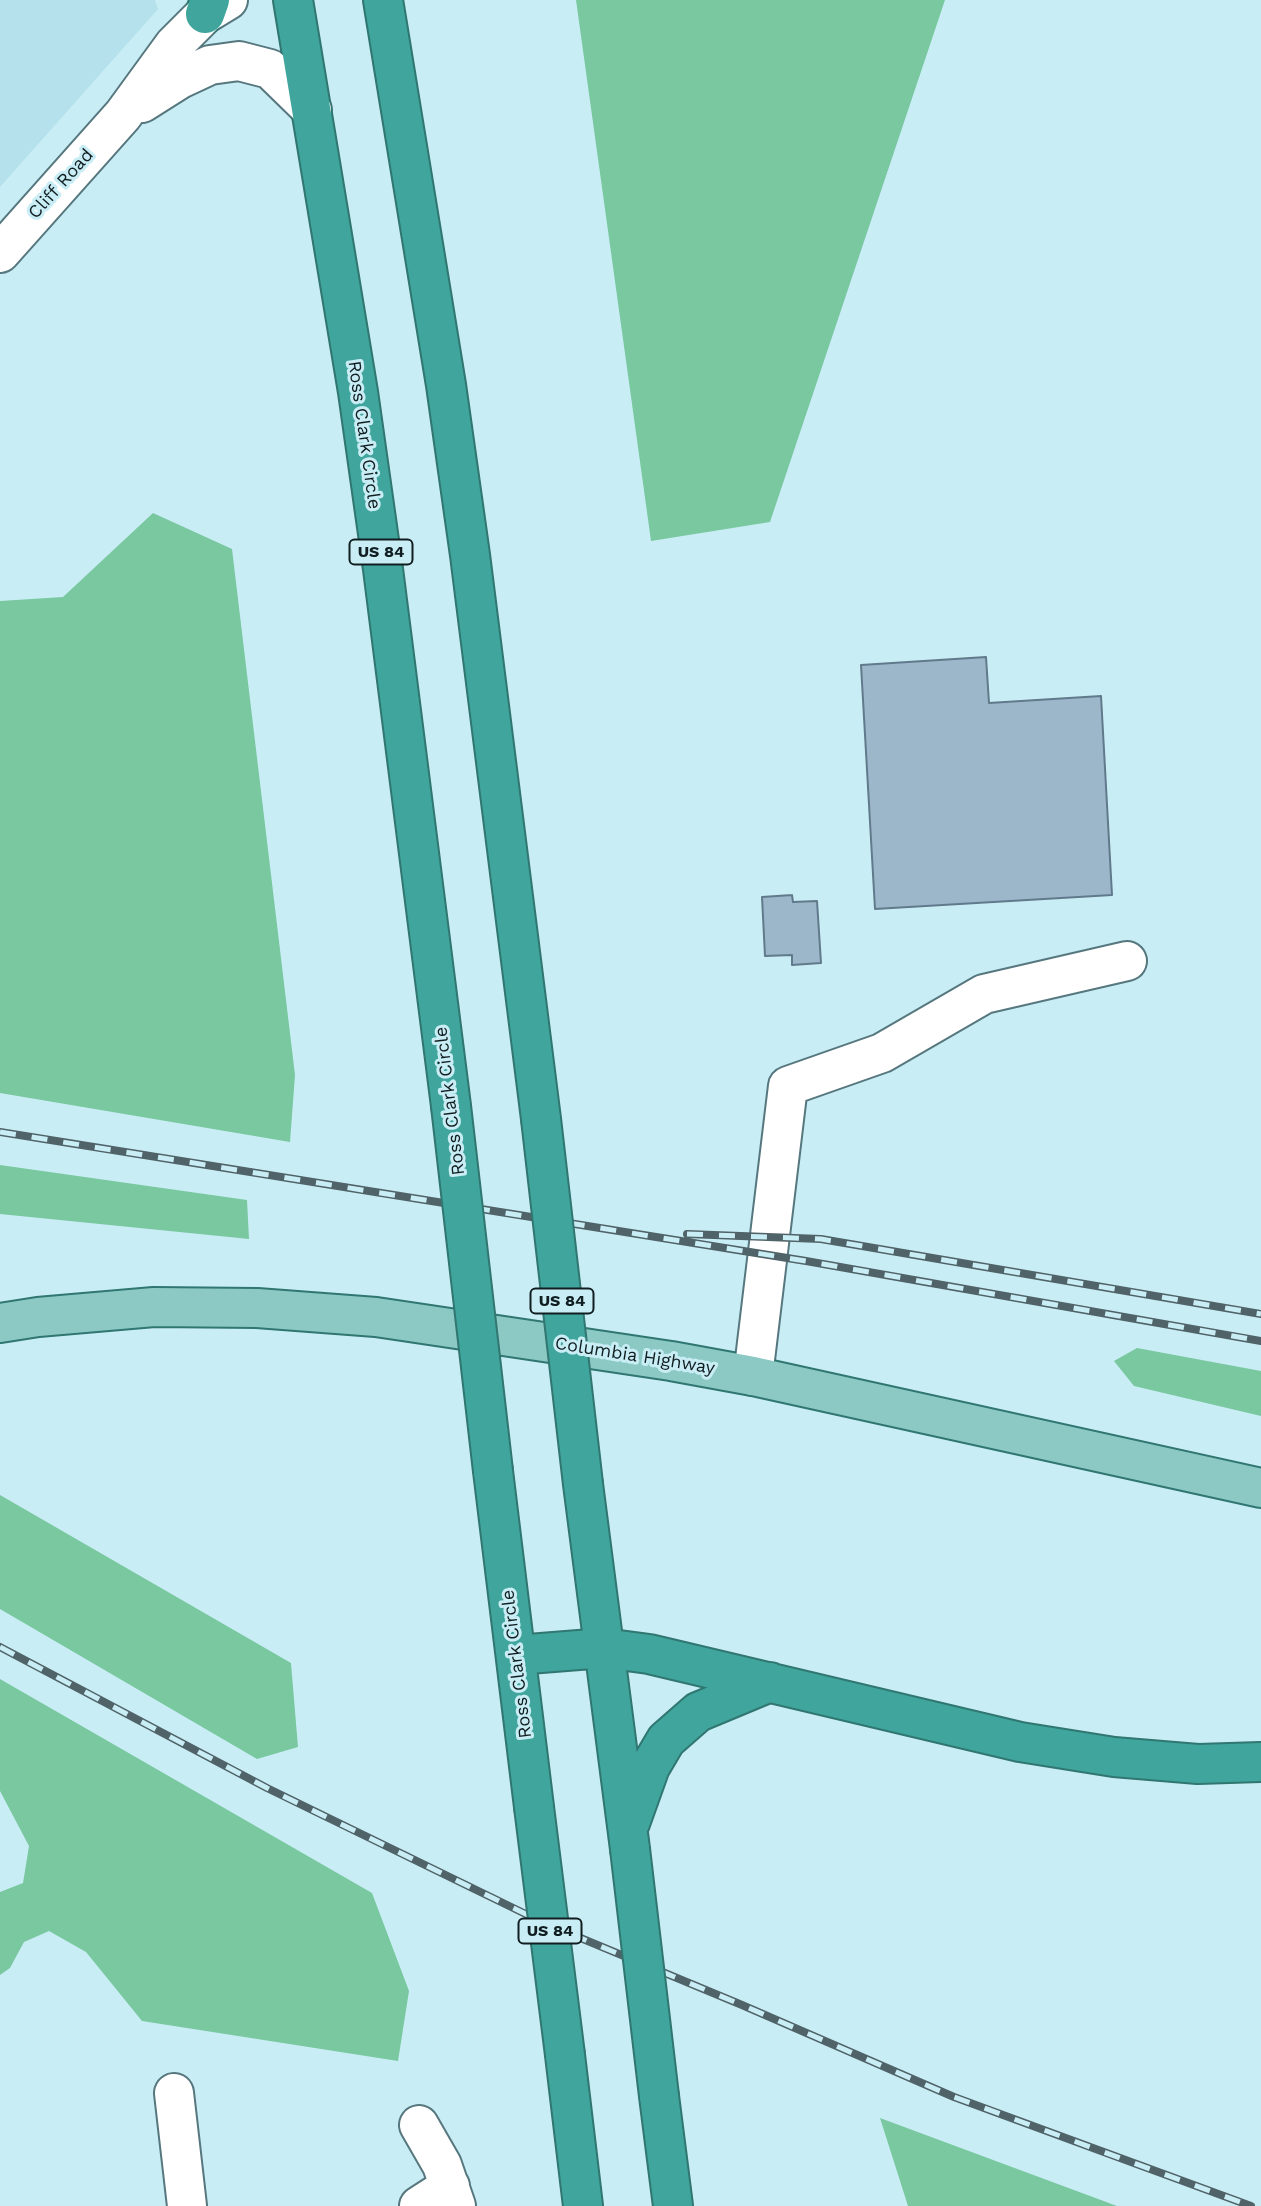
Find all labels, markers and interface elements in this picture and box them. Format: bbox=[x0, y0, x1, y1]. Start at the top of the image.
street label: Cliff Road bbox=[24, 144, 98, 224]
street label: Ross Clark Circle bbox=[343, 359, 385, 511]
road number: US 84 bbox=[350, 540, 412, 565]
street label: Ross Clark Circle bbox=[430, 1026, 470, 1176]
road number: US 84 bbox=[530, 1288, 594, 1314]
street label: Columbia Highway bbox=[553, 1333, 717, 1379]
street label: Ross Clark Circle bbox=[497, 1589, 537, 1739]
road number: US 84 bbox=[518, 1918, 582, 1943]

